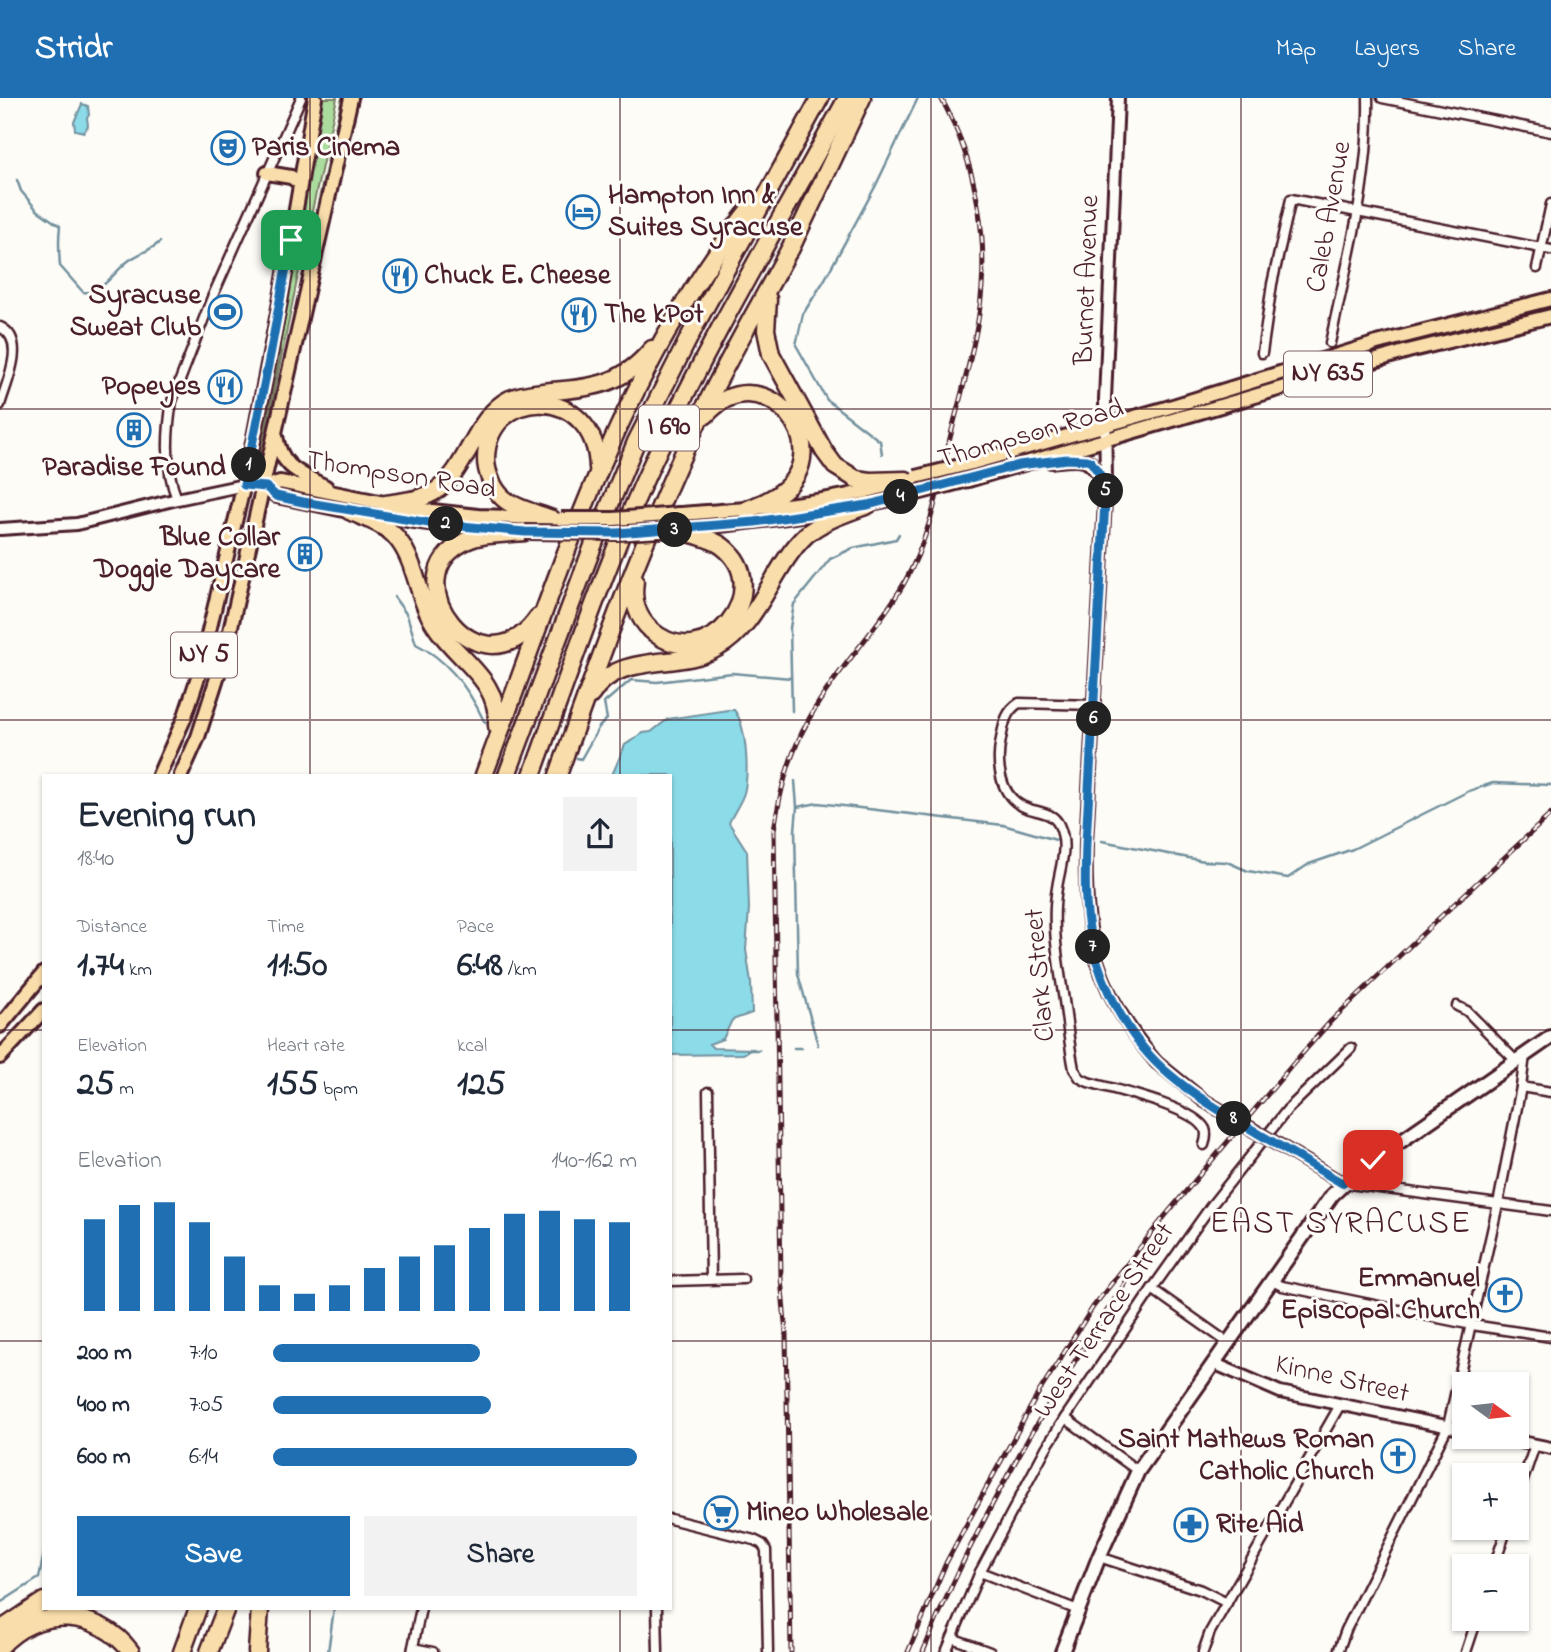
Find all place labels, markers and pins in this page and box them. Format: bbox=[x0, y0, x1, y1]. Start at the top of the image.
place label: Paris Cinema bbox=[252, 128, 400, 169]
theatre icon: Paris Cinema bbox=[209, 129, 247, 167]
place label: Hampton Inn & Suites Syracuse bbox=[608, 176, 804, 249]
hotel icon: Hampton Inn & Suites Syracuse bbox=[564, 193, 602, 231]
pin bbox=[261, 210, 321, 270]
place label: Chuck E. Cheese bbox=[424, 256, 612, 297]
restaurant icon: Chuck E. Cheese bbox=[381, 257, 419, 295]
place label: Syracuse Sweat Club bbox=[70, 276, 202, 349]
sports icon: Syracuse Sweat Club bbox=[206, 293, 244, 331]
place label: The kPot bbox=[604, 295, 704, 336]
restaurant icon: The kPot bbox=[560, 296, 598, 334]
place label: Popeyes bbox=[102, 367, 201, 408]
restaurant icon: Popeyes bbox=[206, 368, 244, 406]
building icon: Paradise Found bbox=[115, 411, 153, 449]
place label: Paradise Found bbox=[42, 448, 226, 489]
pin: 1 bbox=[232, 448, 266, 482]
pin: 5 bbox=[1088, 474, 1124, 508]
pin: 4 bbox=[884, 480, 918, 514]
pin: 2 bbox=[428, 506, 464, 542]
pin: 3 bbox=[658, 512, 692, 548]
place label: Blue Collar Doggie Daycare bbox=[92, 518, 281, 592]
building icon: Blue Collar Doggie Daycare bbox=[286, 535, 324, 573]
pin: 6 bbox=[1076, 702, 1112, 736]
pin: 7 bbox=[1076, 930, 1110, 964]
pin: 8 bbox=[1216, 1102, 1252, 1136]
pin bbox=[1343, 1130, 1403, 1190]
place label: Emmanuel Episcopal Church bbox=[1280, 1259, 1480, 1332]
church icon: Emmanuel Episcopal Church bbox=[1486, 1276, 1524, 1314]
place label: Saint Mathews Roman Catholic Church bbox=[1118, 1420, 1374, 1493]
church icon: Saint Mathews Roman Catholic Church bbox=[1379, 1437, 1417, 1475]
place label: Mineo Wholesale bbox=[746, 1493, 930, 1534]
supermarket icon: Mineo Wholesale bbox=[702, 1494, 740, 1532]
place label: Rite Aid bbox=[1216, 1505, 1304, 1546]
pharmacy icon: Rite Aid bbox=[1172, 1506, 1210, 1544]

